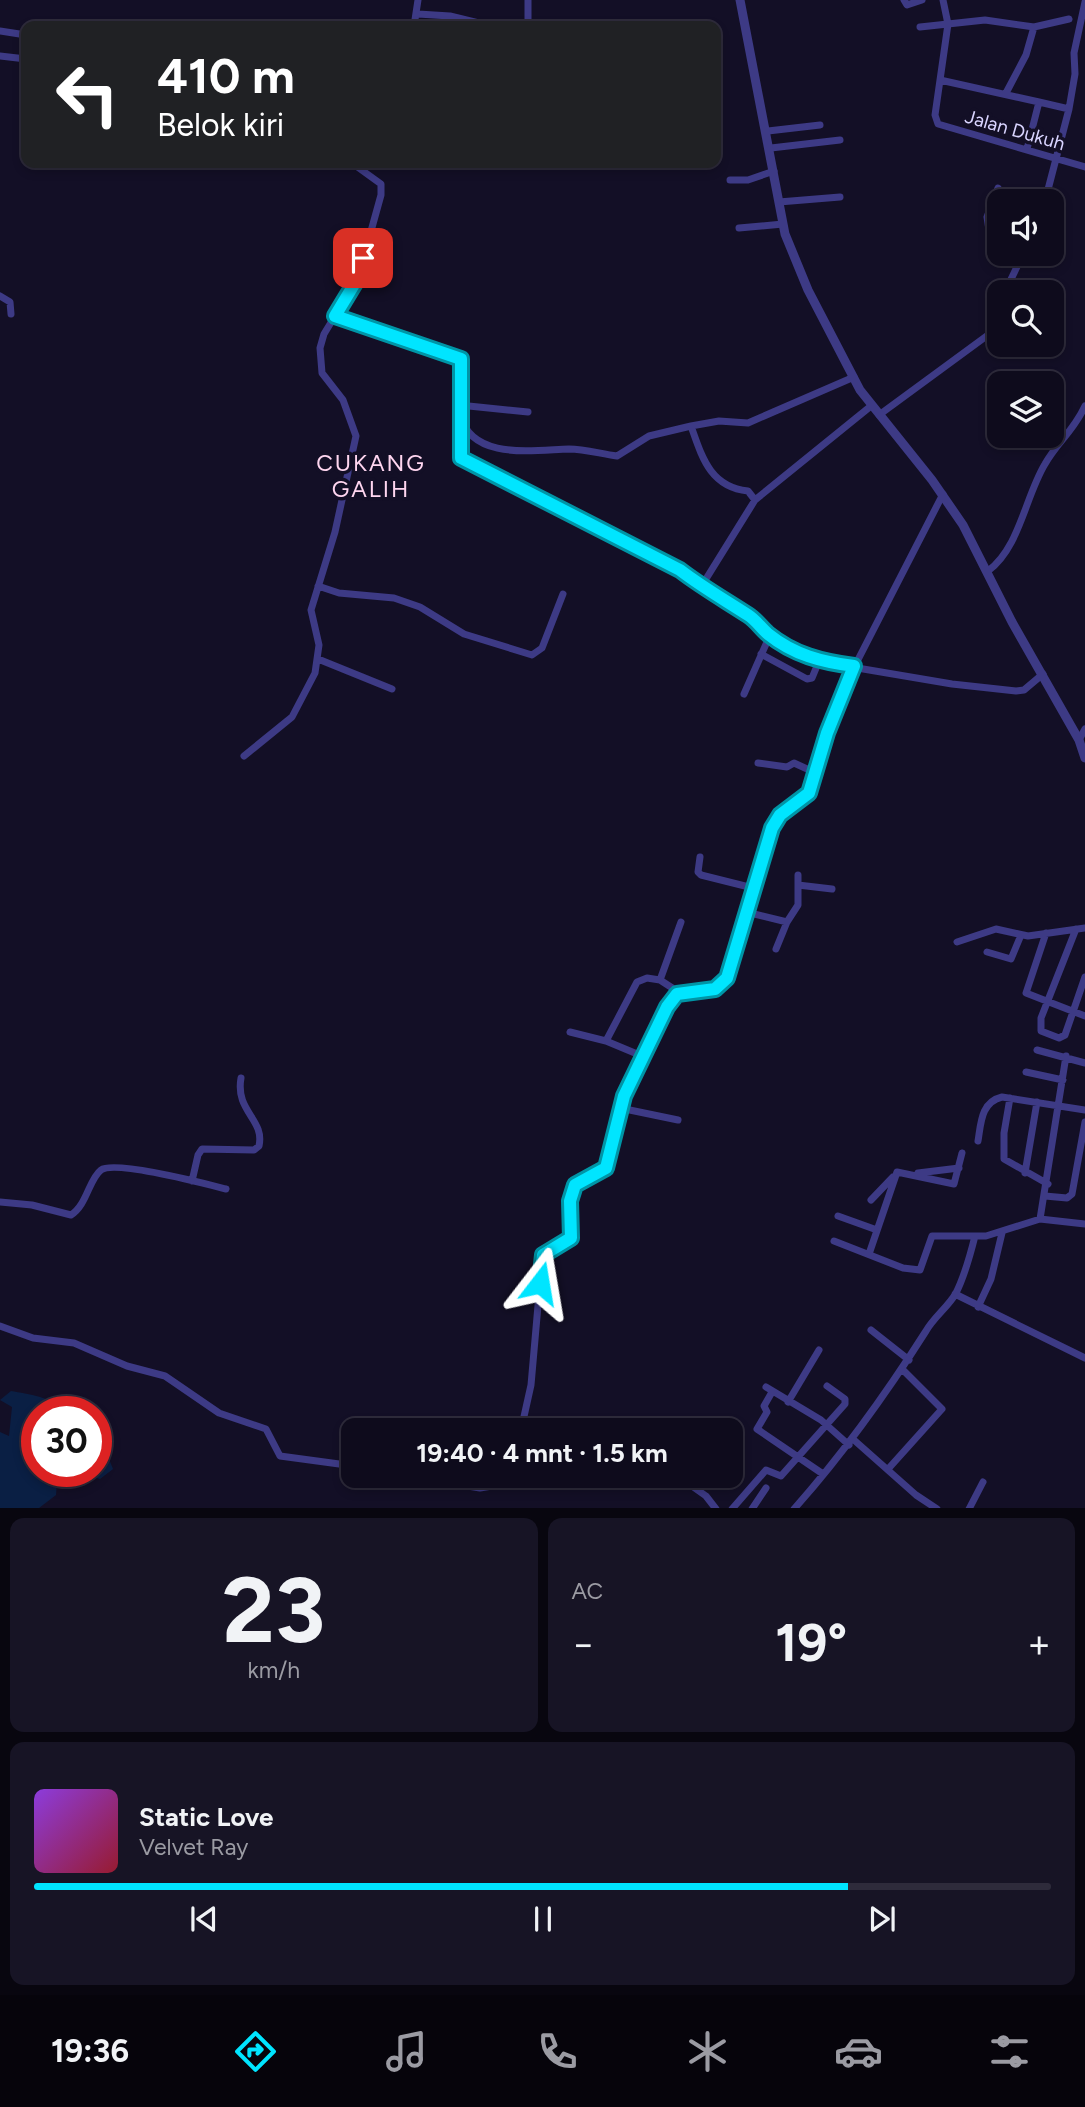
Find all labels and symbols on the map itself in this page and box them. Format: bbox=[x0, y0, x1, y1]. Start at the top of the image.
street label: Jalan Dukuh bbox=[962, 105, 1068, 155]
pin bbox=[333, 228, 393, 288]
district label: CUKANG GALIH bbox=[316, 449, 426, 503]
position arrow bbox=[503, 1246, 577, 1320]
speed limit sign: 30 bbox=[21, 1396, 112, 1487]

